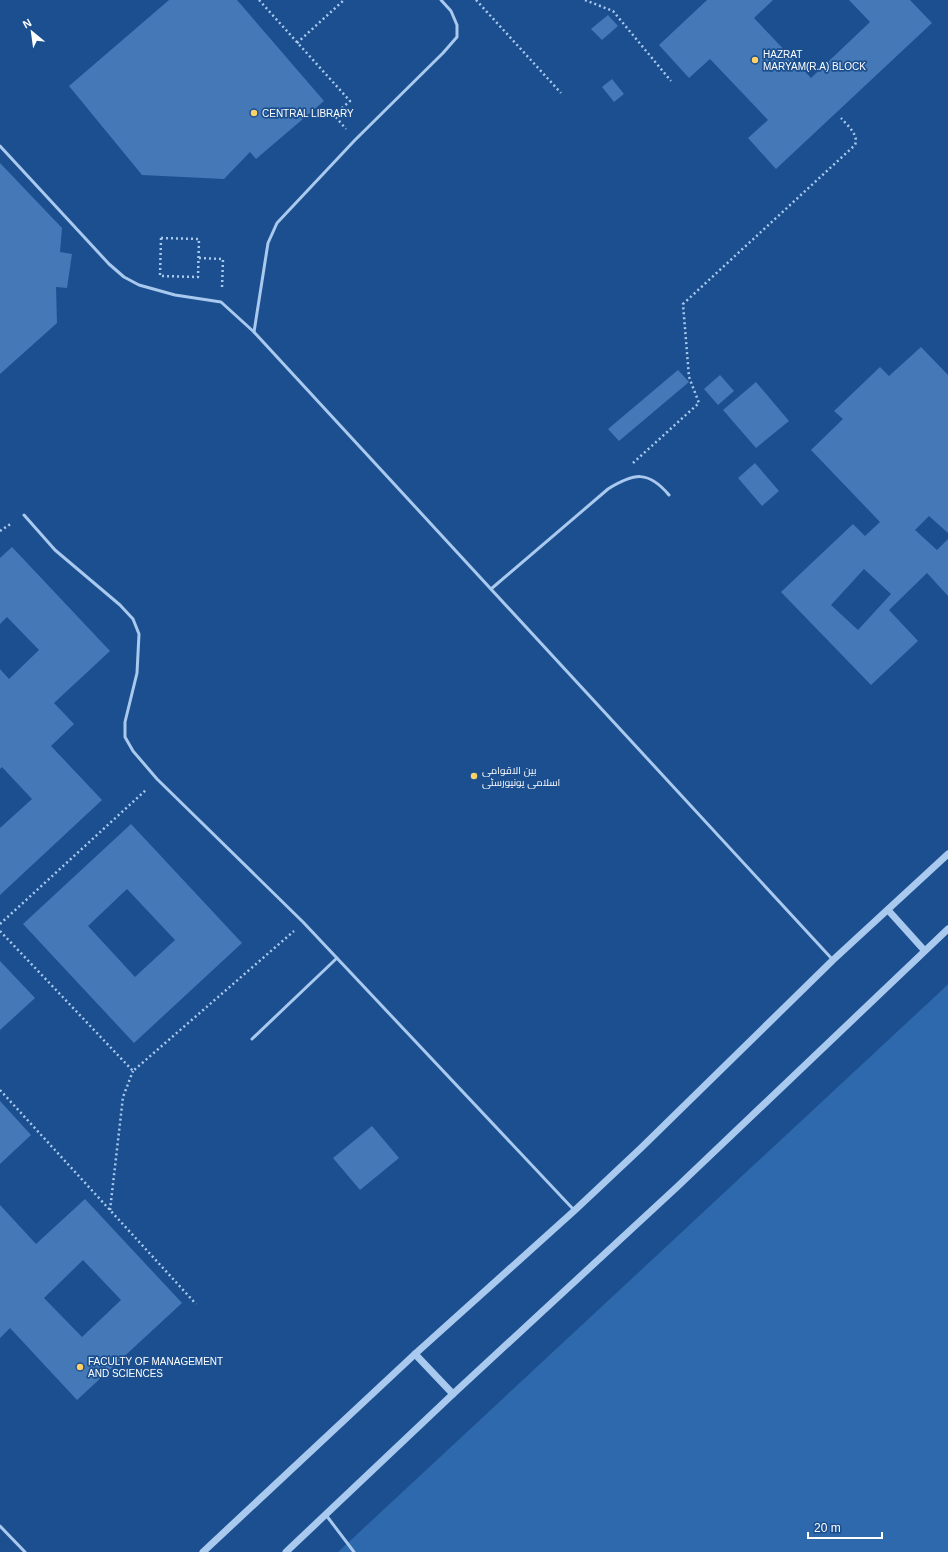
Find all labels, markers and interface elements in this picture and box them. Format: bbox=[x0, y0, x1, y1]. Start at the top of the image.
north arrow bbox=[12, 12, 52, 52]
text: N bbox=[21, 16, 34, 30]
place label: HAZRAT MARYAM(R.A) BLOCK bbox=[763, 49, 866, 72]
marker: HAZRAT MARYAM(R.A) BLOCK bbox=[750, 55, 760, 65]
marker: CENTRAL LIBRARY bbox=[249, 108, 259, 118]
place label: CENTRAL LIBRARY bbox=[262, 108, 354, 119]
place label: بین الاقوامی اسلامی یونیورسٹی bbox=[482, 765, 560, 789]
marker: بین الاقوامی اسلامی یونیورسٹی bbox=[469, 771, 479, 781]
place label: FACULTY OF MANAGEMENT AND SCIENCES bbox=[88, 1356, 223, 1379]
marker: FACULTY OF MANAGEMENT AND SCIENCES bbox=[75, 1362, 85, 1372]
scale bar bbox=[808, 1514, 882, 1540]
text: 20 m bbox=[814, 1521, 841, 1535]

